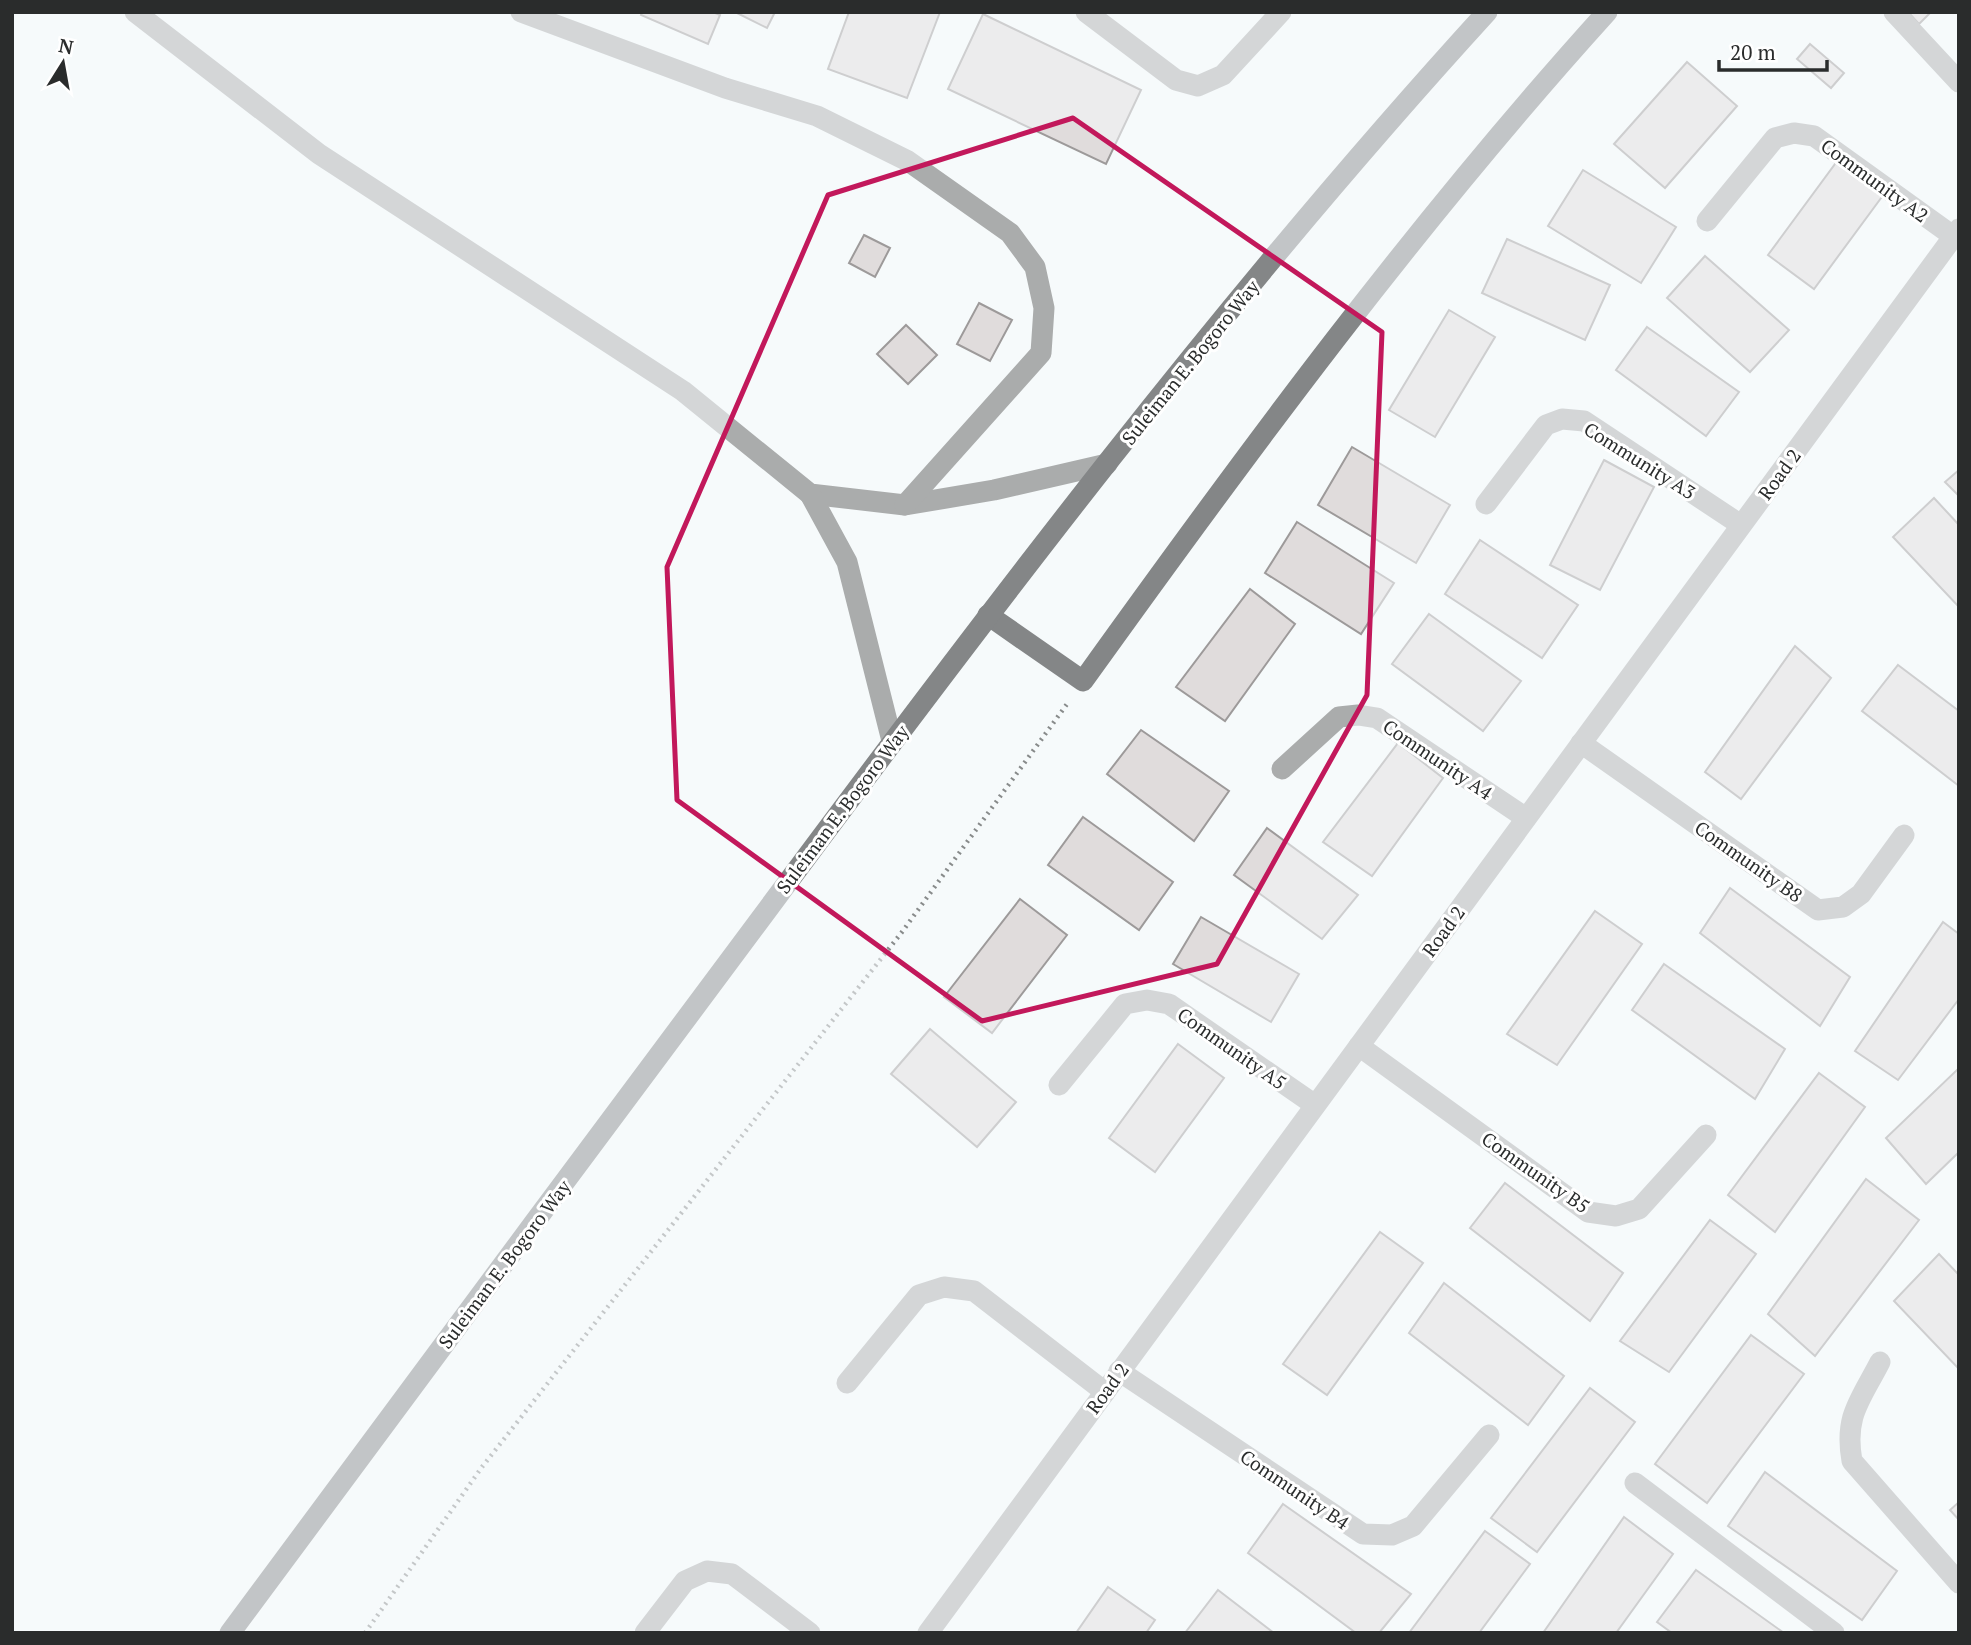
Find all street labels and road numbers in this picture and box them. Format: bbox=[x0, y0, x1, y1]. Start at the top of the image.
street label: Community A2 bbox=[1816, 133, 1934, 227]
street label: Suleiman E. Bogoro Way bbox=[1116, 274, 1264, 450]
street label: Community A3 bbox=[1580, 416, 1700, 504]
street label: Road 2 bbox=[1752, 444, 1806, 504]
street label: Community A4 bbox=[1378, 713, 1498, 805]
street label: Suleiman E. Bogoro Way bbox=[770, 719, 914, 898]
street label: Community B8 bbox=[1690, 815, 1808, 907]
street label: Road 2 bbox=[1416, 901, 1470, 961]
street label: Community A5 bbox=[1173, 1001, 1291, 1095]
street label: Community B5 bbox=[1477, 1126, 1595, 1218]
street label: Suleiman E. Bogoro Way bbox=[432, 1174, 576, 1353]
street label: Road 2 bbox=[1080, 1358, 1134, 1418]
street label: Community B4 bbox=[1236, 1443, 1355, 1535]

